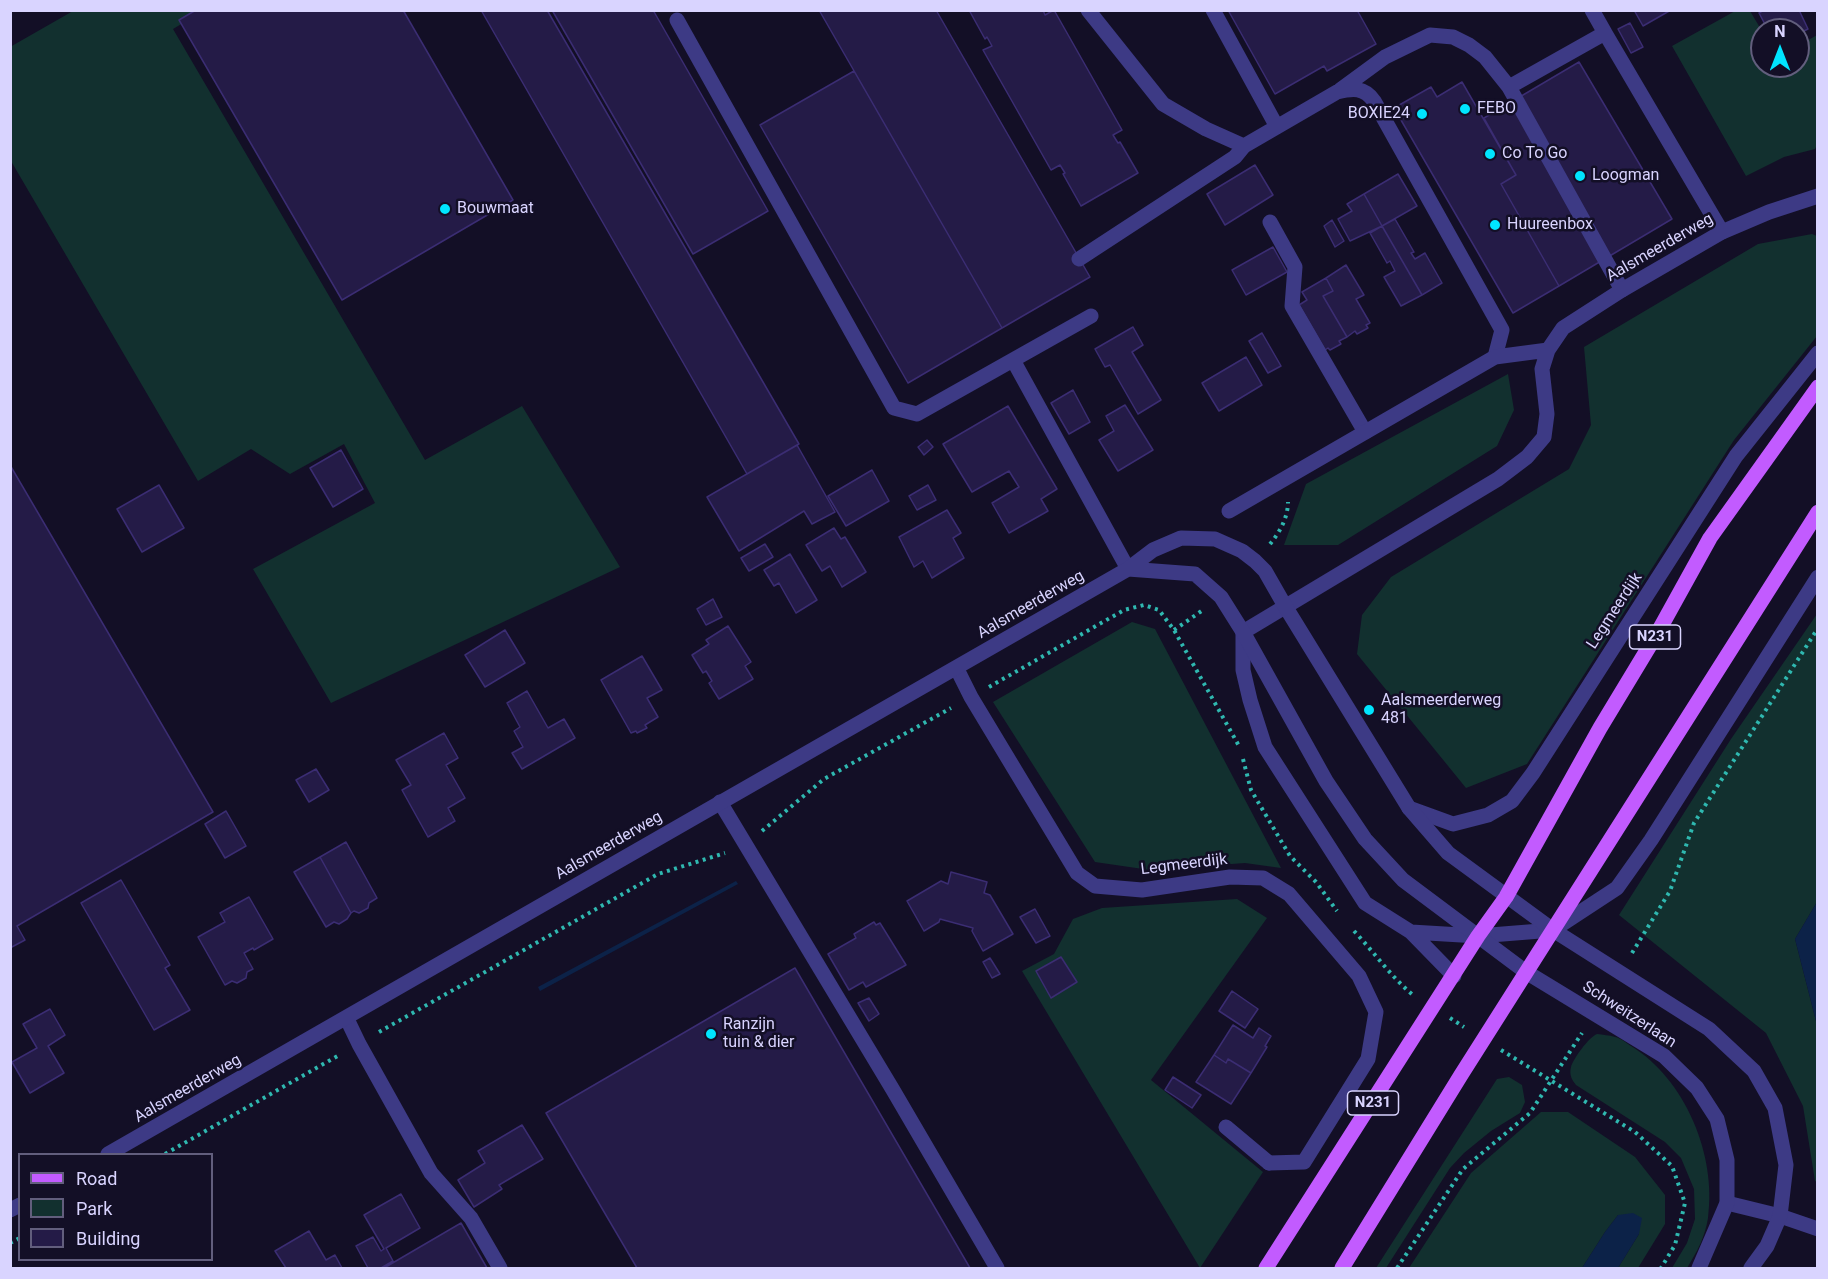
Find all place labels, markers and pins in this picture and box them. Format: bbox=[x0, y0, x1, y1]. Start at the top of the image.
place label: FEBO bbox=[1477, 99, 1516, 119]
marker: FEBO bbox=[1458, 102, 1472, 116]
place label: BOXIE24 bbox=[1348, 104, 1410, 124]
marker: BOXIE24 bbox=[1415, 107, 1429, 121]
place label: Co To Go bbox=[1502, 144, 1567, 164]
marker: Co To Go bbox=[1483, 147, 1497, 161]
place label: Loogman bbox=[1592, 166, 1659, 186]
marker: Loogman bbox=[1573, 169, 1587, 183]
place label: Bouwmaat bbox=[457, 199, 534, 219]
marker: Bouwmaat bbox=[438, 202, 452, 216]
place label: Huureenbox bbox=[1507, 215, 1593, 235]
marker: Huureenbox bbox=[1488, 218, 1502, 232]
place label: Aalsmeerderweg 481 bbox=[1381, 691, 1501, 729]
marker: Aalsmeerderweg 481 bbox=[1362, 703, 1376, 717]
place label: Ranzijn tuin & dier bbox=[723, 1015, 794, 1053]
marker: Ranzijn tuin & dier bbox=[704, 1027, 718, 1041]

